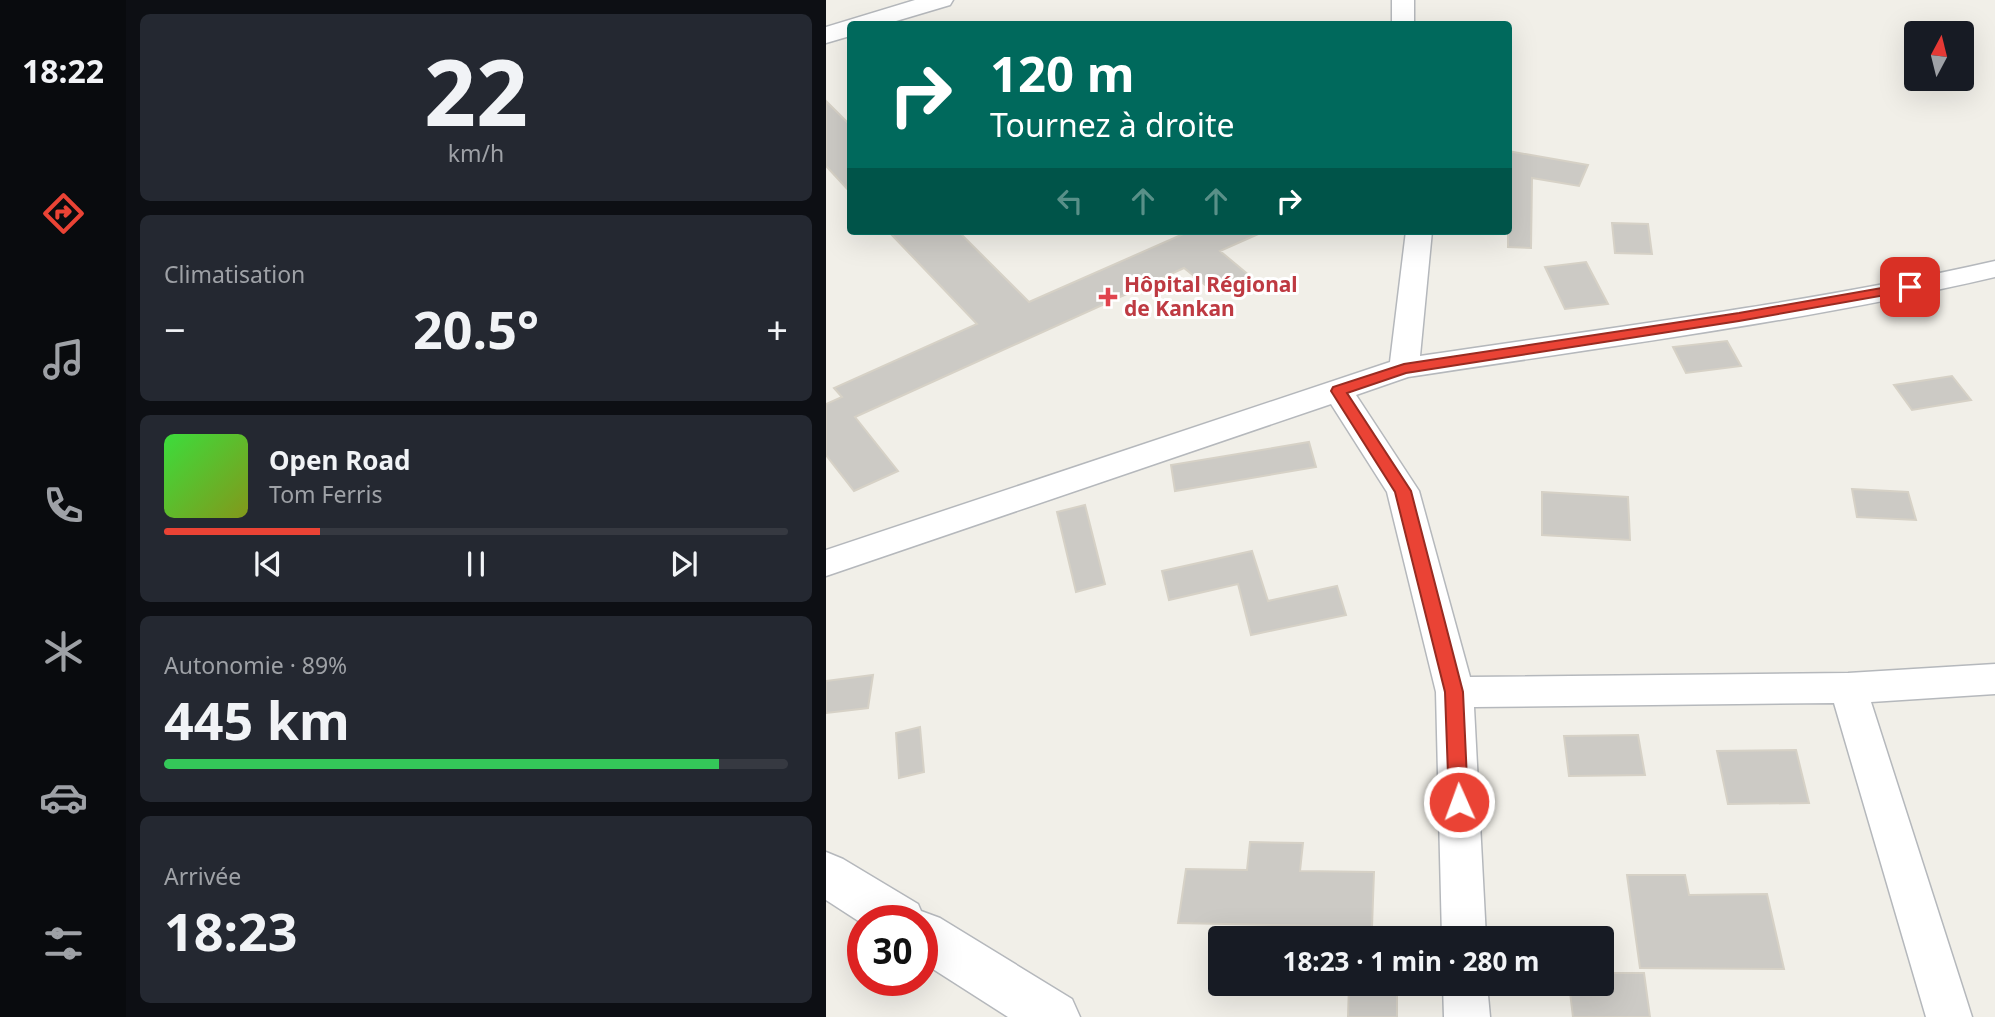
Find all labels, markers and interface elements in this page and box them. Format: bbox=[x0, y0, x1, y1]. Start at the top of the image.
north arrow bbox=[1904, 21, 1974, 91]
map controls bbox=[1904, 21, 1974, 91]
text: 22 bbox=[424, 29, 528, 153]
text: 120 m bbox=[990, 40, 1135, 106]
text: 18:22 bbox=[22, 49, 104, 92]
icon: right bbox=[875, 49, 966, 140]
text: Tournez à droite bbox=[990, 103, 1235, 146]
text: km/h bbox=[448, 137, 504, 169]
icon: left bbox=[1051, 182, 1089, 220]
icon: ahead bbox=[1124, 182, 1162, 220]
icon: ahead bbox=[1197, 182, 1235, 220]
icon: right bbox=[1270, 182, 1308, 220]
icon: directions bbox=[39, 189, 88, 238]
pin bbox=[1880, 257, 1940, 317]
text: Climatisation bbox=[164, 258, 305, 290]
icon: arrive bbox=[1891, 268, 1929, 306]
place label: Hôpital Régional de Kankan bbox=[1124, 270, 1298, 322]
marker: Hôpital Régional de Kankan bbox=[1098, 287, 1118, 307]
text: 20.5° bbox=[413, 293, 539, 364]
text: − bbox=[164, 303, 186, 355]
text: + bbox=[766, 303, 788, 355]
icon: music bbox=[39, 335, 88, 384]
text: Open Road bbox=[269, 442, 411, 478]
text: Tom Ferris bbox=[269, 478, 382, 510]
icon: phone bbox=[39, 481, 88, 530]
icon: previous bbox=[249, 545, 287, 583]
icon: pause bbox=[457, 545, 495, 583]
icon: next bbox=[665, 545, 703, 583]
icon: climate bbox=[39, 627, 88, 676]
text: Autonomie · 89% bbox=[164, 649, 347, 681]
text: 445 km bbox=[164, 684, 350, 755]
position arrow bbox=[1422, 765, 1496, 839]
icon: car bbox=[39, 773, 88, 822]
text: Arrivée bbox=[164, 860, 241, 892]
text: 18:23 bbox=[164, 895, 298, 966]
speed limit sign: 30 bbox=[847, 905, 938, 996]
icon: filters bbox=[39, 919, 88, 968]
text: 18:23 · 1 min · 280 m bbox=[1283, 943, 1539, 979]

